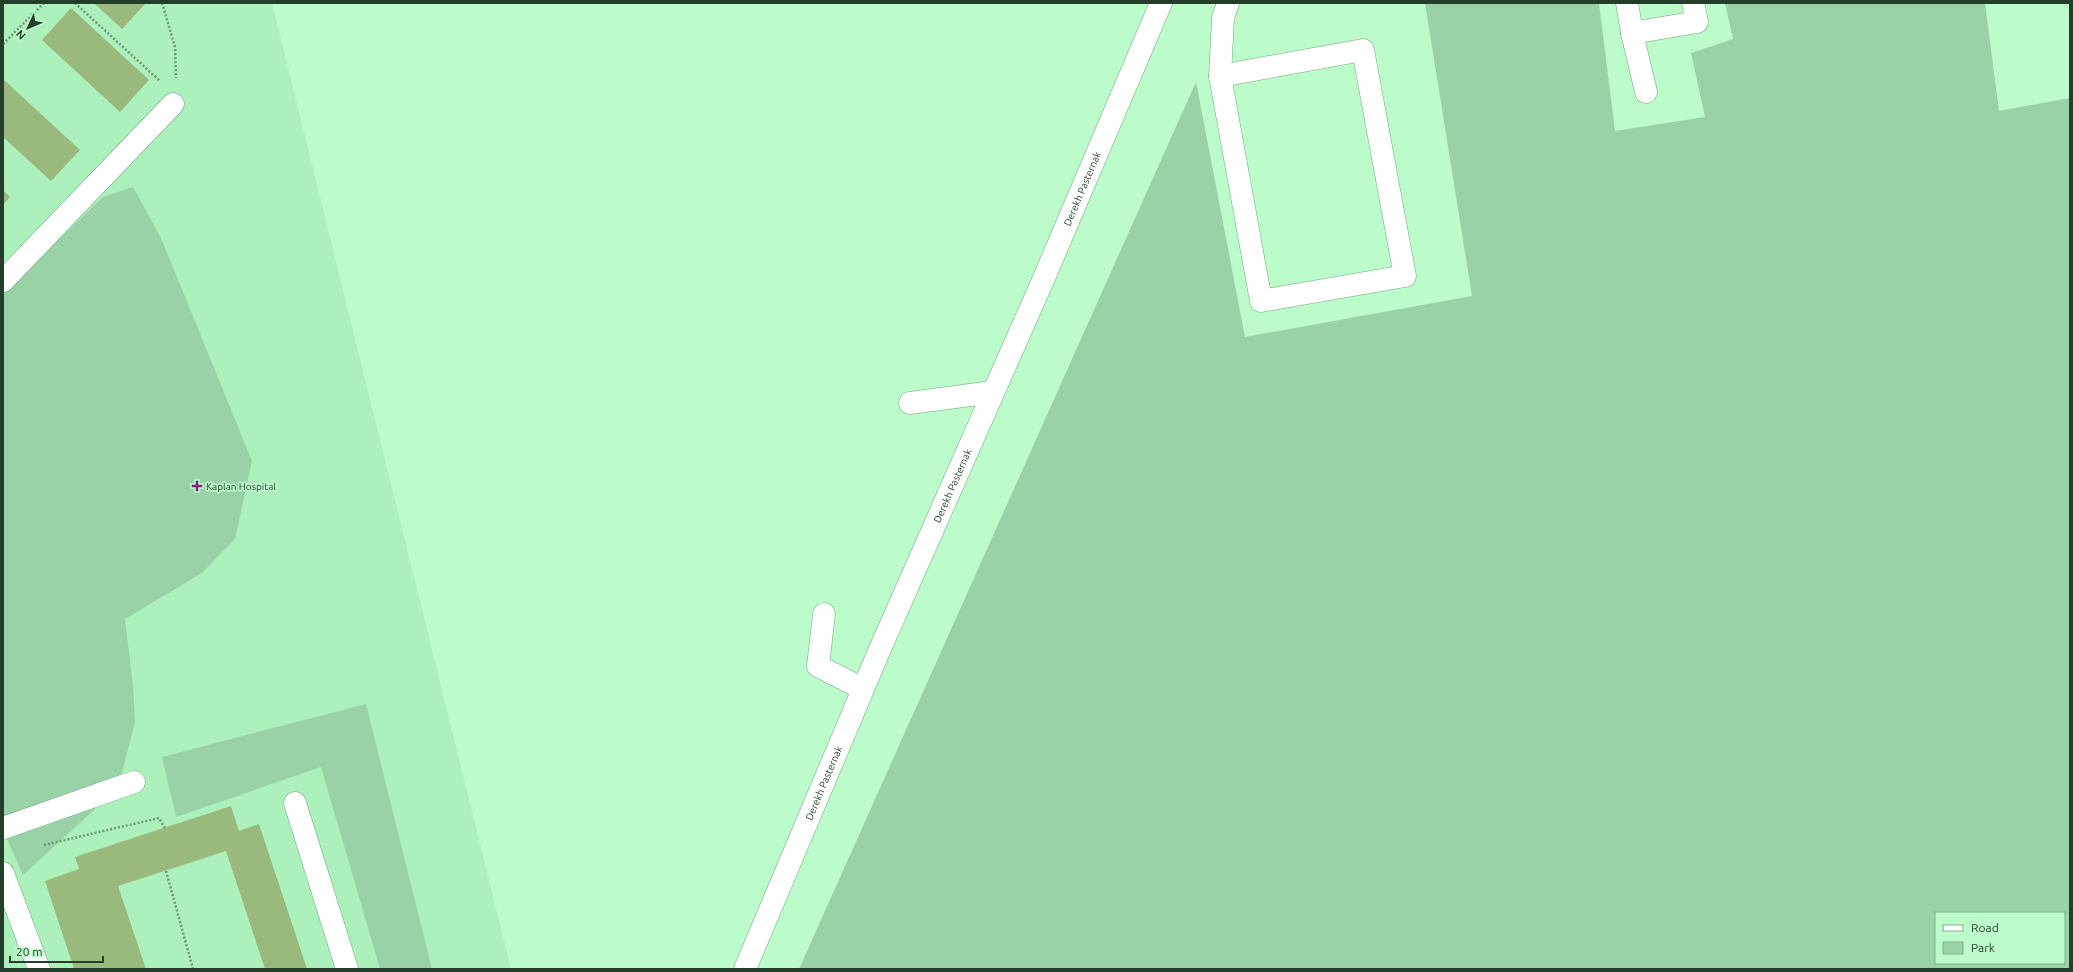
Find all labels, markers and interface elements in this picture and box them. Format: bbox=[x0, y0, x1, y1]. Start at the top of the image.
north arrow bbox=[8, 8, 48, 48]
text: N bbox=[14, 28, 28, 42]
street label: Derekh Pasternak bbox=[1061, 150, 1103, 227]
street label: Derekh Pasternak bbox=[931, 447, 973, 524]
marker: Kaplan Hospital bbox=[191, 480, 203, 492]
place label: Kaplan Hospital bbox=[206, 481, 276, 492]
street label: Derekh Pasternak bbox=[803, 744, 844, 822]
legend bbox=[1935, 912, 2065, 964]
text: Road bbox=[1971, 921, 1999, 934]
scale bar bbox=[10, 938, 103, 964]
text: Park bbox=[1971, 941, 1995, 954]
text: 20 m bbox=[16, 945, 43, 958]

